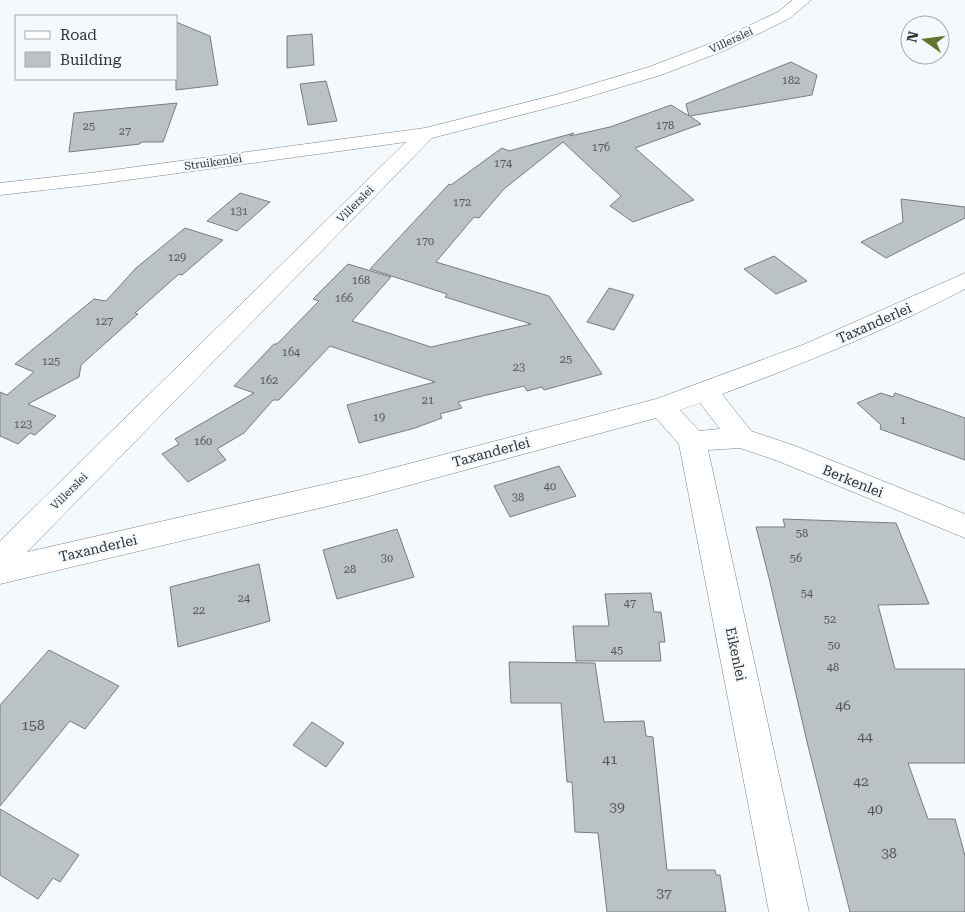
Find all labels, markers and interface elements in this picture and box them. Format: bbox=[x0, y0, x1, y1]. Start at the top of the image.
legend bbox=[15, 15, 178, 80]
north arrow bbox=[900, 15, 950, 65]
street label: Villerslei bbox=[707, 24, 756, 56]
text: Road bbox=[60, 26, 97, 44]
text: N bbox=[903, 29, 922, 44]
text: Building bbox=[60, 51, 122, 69]
house number: 182 bbox=[782, 74, 800, 87]
house number: 178 bbox=[656, 119, 674, 132]
house number: 25 bbox=[83, 120, 95, 133]
house number: 27 bbox=[119, 125, 131, 138]
house number: 176 bbox=[592, 141, 610, 154]
street label: Struikenlei bbox=[183, 152, 243, 173]
house number: 174 bbox=[494, 157, 513, 170]
street label: Villerslei bbox=[334, 183, 377, 225]
house number: 172 bbox=[453, 196, 471, 209]
house number: 131 bbox=[230, 205, 248, 218]
house number: 170 bbox=[416, 235, 434, 248]
house number: 129 bbox=[168, 251, 186, 264]
house number: 168 bbox=[352, 274, 370, 287]
house number: 166 bbox=[335, 292, 353, 305]
street label: Taxanderlei bbox=[834, 299, 914, 347]
house number: 127 bbox=[95, 315, 113, 328]
house number: 164 bbox=[282, 346, 301, 359]
house number: 25 bbox=[560, 353, 572, 366]
house number: 125 bbox=[42, 355, 60, 368]
house number: 23 bbox=[513, 361, 525, 374]
house number: 162 bbox=[260, 374, 278, 387]
house number: 21 bbox=[422, 394, 434, 407]
house number: 19 bbox=[373, 411, 385, 424]
house number: 1 bbox=[900, 414, 906, 427]
house number: 123 bbox=[14, 418, 32, 431]
street label: Taxanderlei bbox=[450, 434, 532, 470]
house number: 160 bbox=[194, 435, 212, 448]
street label: Berkenlei bbox=[820, 462, 886, 501]
street label: Villerslei bbox=[48, 470, 91, 512]
house number: 40 bbox=[544, 480, 556, 493]
house number: 38 bbox=[512, 491, 524, 504]
house number: 58 bbox=[796, 527, 808, 540]
street label: Taxanderlei bbox=[57, 531, 139, 565]
house number: 30 bbox=[381, 552, 393, 565]
house number: 56 bbox=[790, 552, 802, 565]
house number: 28 bbox=[344, 563, 356, 576]
house number: 54 bbox=[801, 587, 814, 600]
house number: 24 bbox=[238, 592, 251, 605]
house number: 47 bbox=[624, 597, 636, 610]
house number: 22 bbox=[193, 604, 205, 617]
house number: 52 bbox=[824, 613, 836, 626]
street label: Eikenlei bbox=[722, 625, 750, 683]
house number: 50 bbox=[828, 639, 840, 652]
house number: 45 bbox=[611, 644, 623, 657]
house number: 48 bbox=[827, 661, 839, 674]
house number: 46 bbox=[835, 697, 851, 713]
house number: 158 bbox=[21, 717, 45, 733]
house number: 44 bbox=[857, 728, 873, 744]
house number: 41 bbox=[602, 751, 618, 767]
house number: 42 bbox=[853, 773, 869, 789]
house number: 39 bbox=[609, 799, 625, 815]
house number: 40 bbox=[867, 801, 883, 817]
house number: 38 bbox=[881, 845, 897, 861]
house number: 37 bbox=[656, 885, 672, 901]

